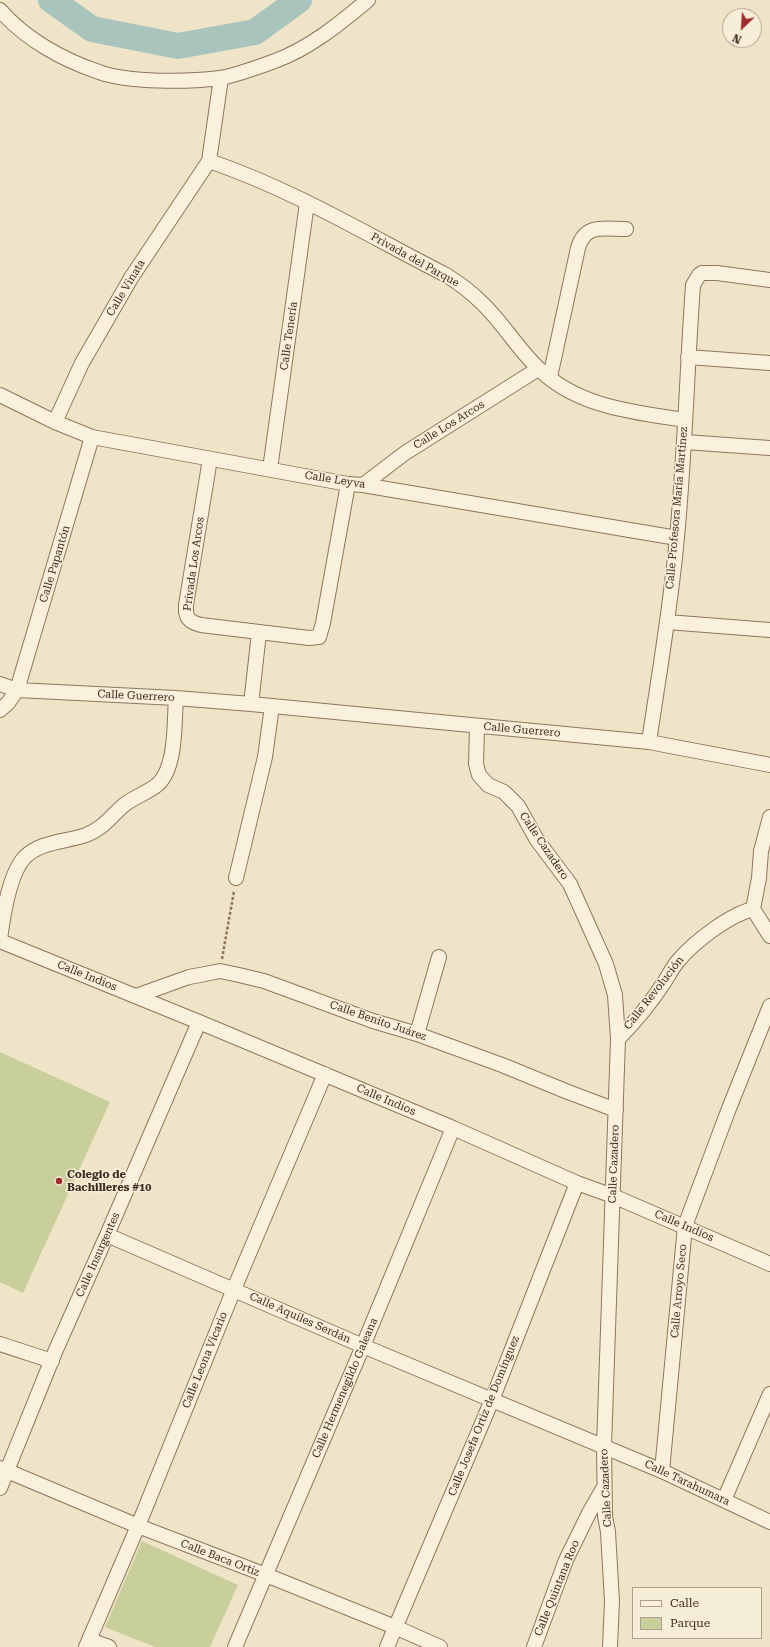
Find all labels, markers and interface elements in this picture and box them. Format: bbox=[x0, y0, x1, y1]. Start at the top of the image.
north arrow bbox=[722, 8, 762, 48]
text: N bbox=[731, 31, 744, 46]
street label: Privada del Parque bbox=[368, 230, 462, 290]
street label: Calle Vinata bbox=[104, 257, 148, 319]
street label: Calle Tenería bbox=[278, 301, 300, 371]
street label: Calle Los Arcos bbox=[411, 398, 487, 452]
street label: Calle Profesora María Martínez bbox=[663, 426, 691, 590]
street label: Calle Leyva bbox=[304, 469, 366, 491]
street label: Privada Los Arcos bbox=[181, 516, 207, 612]
street label: Calle Papantón bbox=[37, 524, 73, 604]
street label: Calle Guerrero bbox=[97, 687, 175, 705]
street label: Calle Guerrero bbox=[483, 720, 561, 740]
street label: Calle Cazadero bbox=[517, 810, 571, 882]
street label: Calle Revolución bbox=[621, 954, 687, 1032]
street label: Calle Indios bbox=[55, 958, 119, 994]
street label: Calle Benito Juárez bbox=[328, 998, 428, 1044]
street label: Calle Indios bbox=[354, 1082, 418, 1118]
street label: Calle Cazadero bbox=[606, 1124, 622, 1204]
place label: Colegio de Bachilleres #10 bbox=[67, 1168, 151, 1194]
marker: Colegio de Bachilleres #10 bbox=[54, 1176, 64, 1186]
street label: Calle Indios bbox=[652, 1208, 716, 1244]
street label: Calle Insurgentes bbox=[73, 1211, 123, 1299]
street label: Calle Arroyo Seco bbox=[668, 1243, 690, 1339]
street label: Calle Aquiles Serdán bbox=[247, 1290, 353, 1346]
street label: Calle Leona Vicario bbox=[180, 1310, 230, 1410]
street label: Calle Hermenegildo Galeana bbox=[309, 1316, 381, 1460]
street label: Calle Josefa Ortiz de Domínguez bbox=[446, 1334, 522, 1498]
street label: Calle Cazadero bbox=[597, 1448, 615, 1528]
street label: Calle Tarahumara bbox=[642, 1457, 732, 1509]
street label: Calle Baca Ortiz bbox=[179, 1537, 261, 1579]
street label: Calle Quintana Roo bbox=[532, 1538, 582, 1638]
legend bbox=[632, 1587, 762, 1639]
text: Calle bbox=[670, 1596, 699, 1610]
text: Parque bbox=[670, 1616, 710, 1630]

